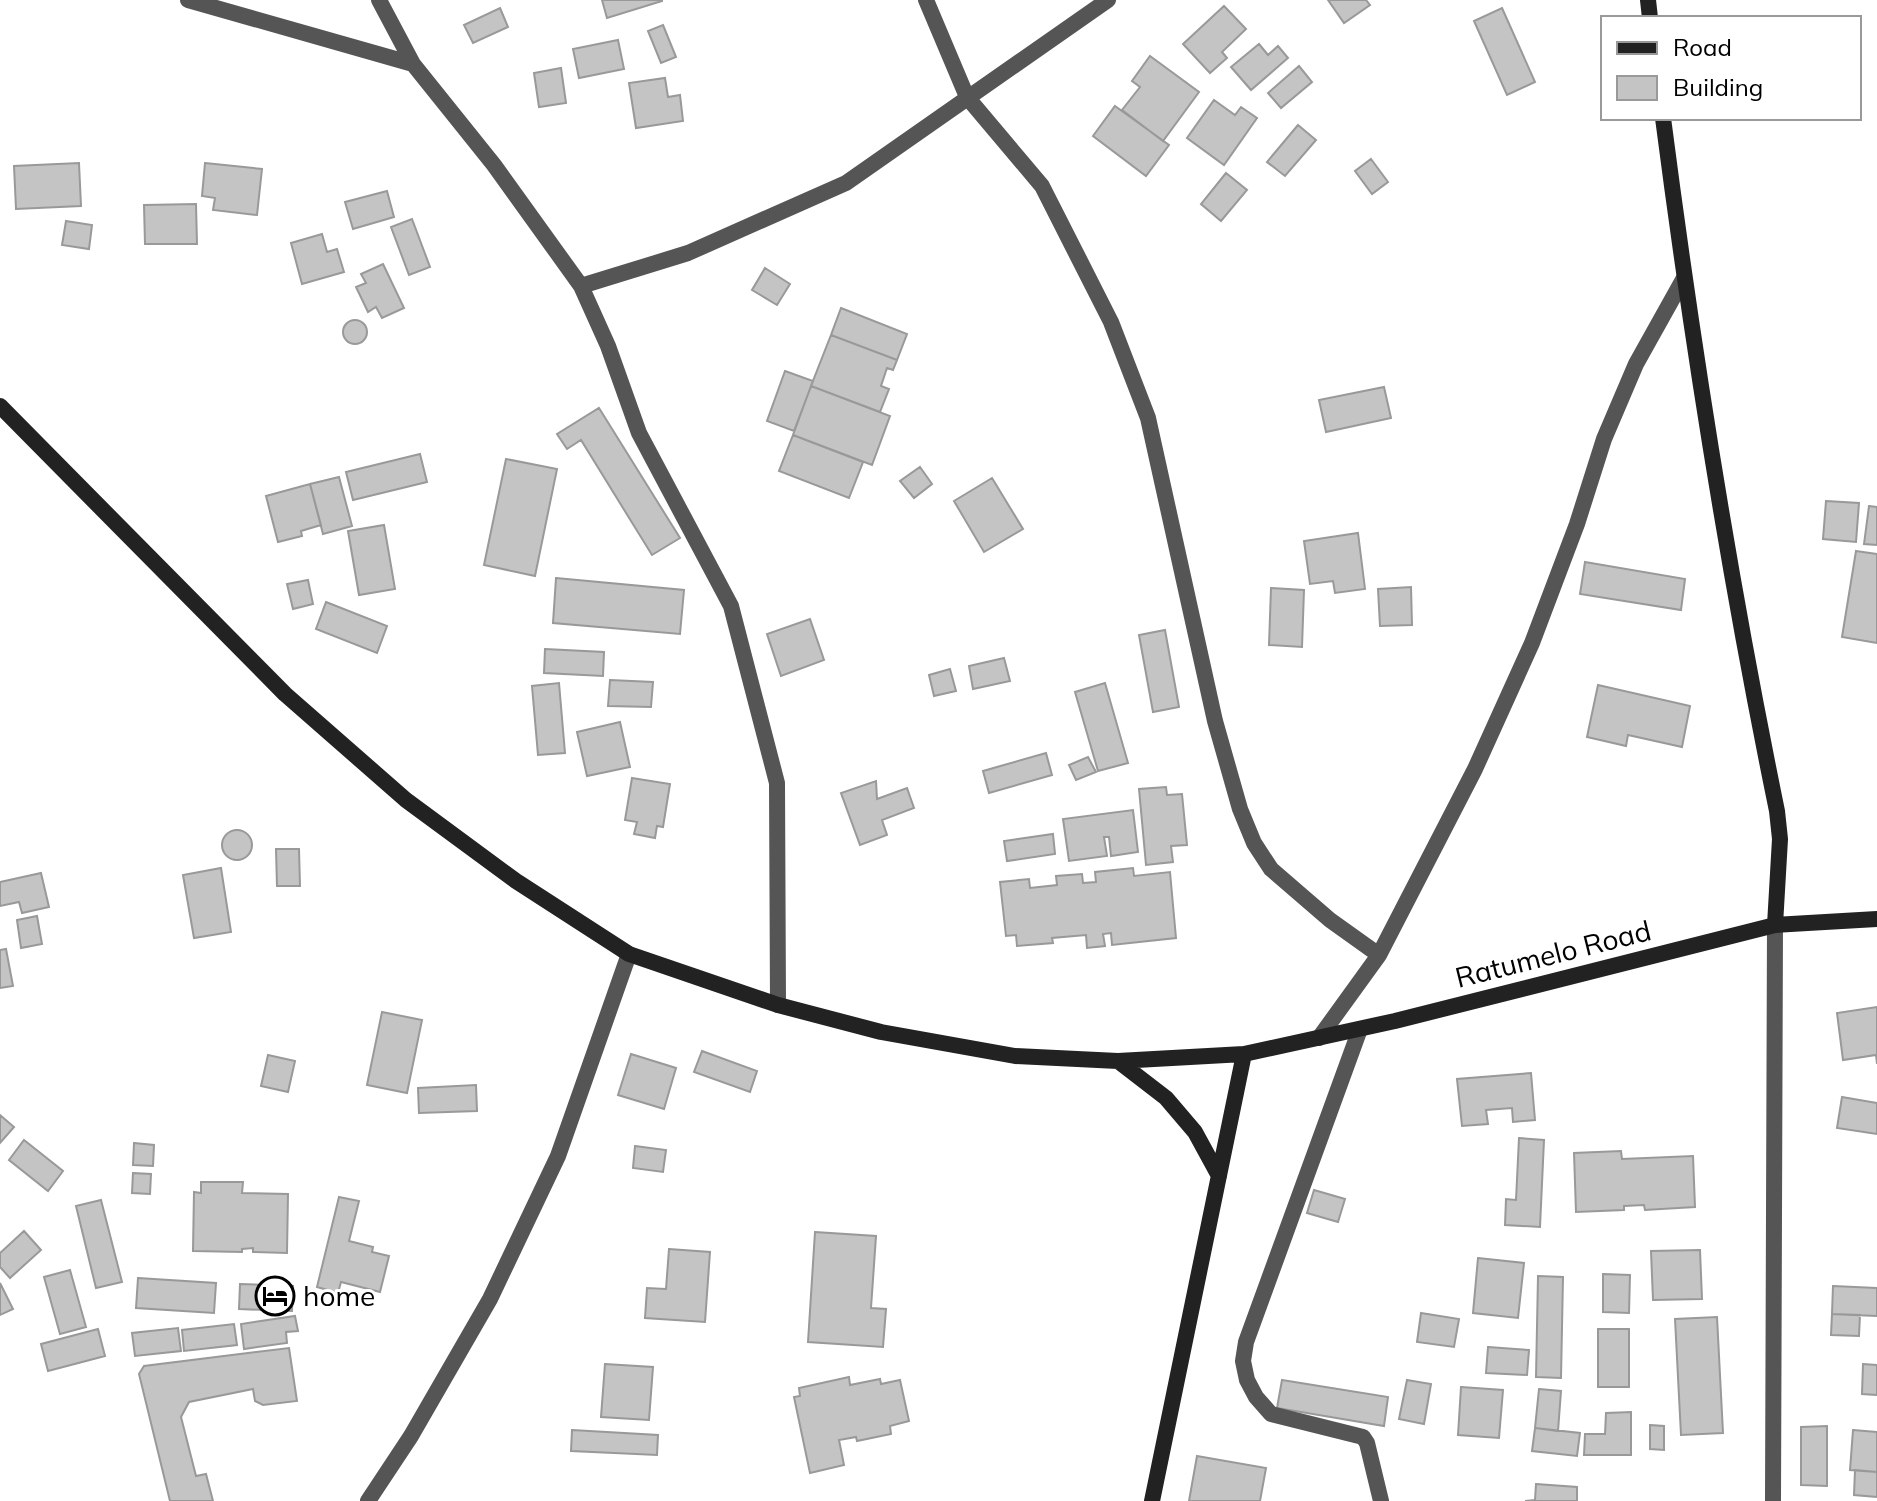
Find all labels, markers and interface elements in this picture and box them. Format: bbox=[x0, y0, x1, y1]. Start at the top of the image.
legend bbox=[1601, 16, 1861, 120]
text: Road bbox=[1673, 32, 1732, 62]
text: Building bbox=[1673, 72, 1763, 102]
street label: Ratumelo Road bbox=[1451, 912, 1654, 995]
hotel icon: home bbox=[254, 1275, 296, 1317]
place label: home bbox=[303, 1278, 375, 1313]

